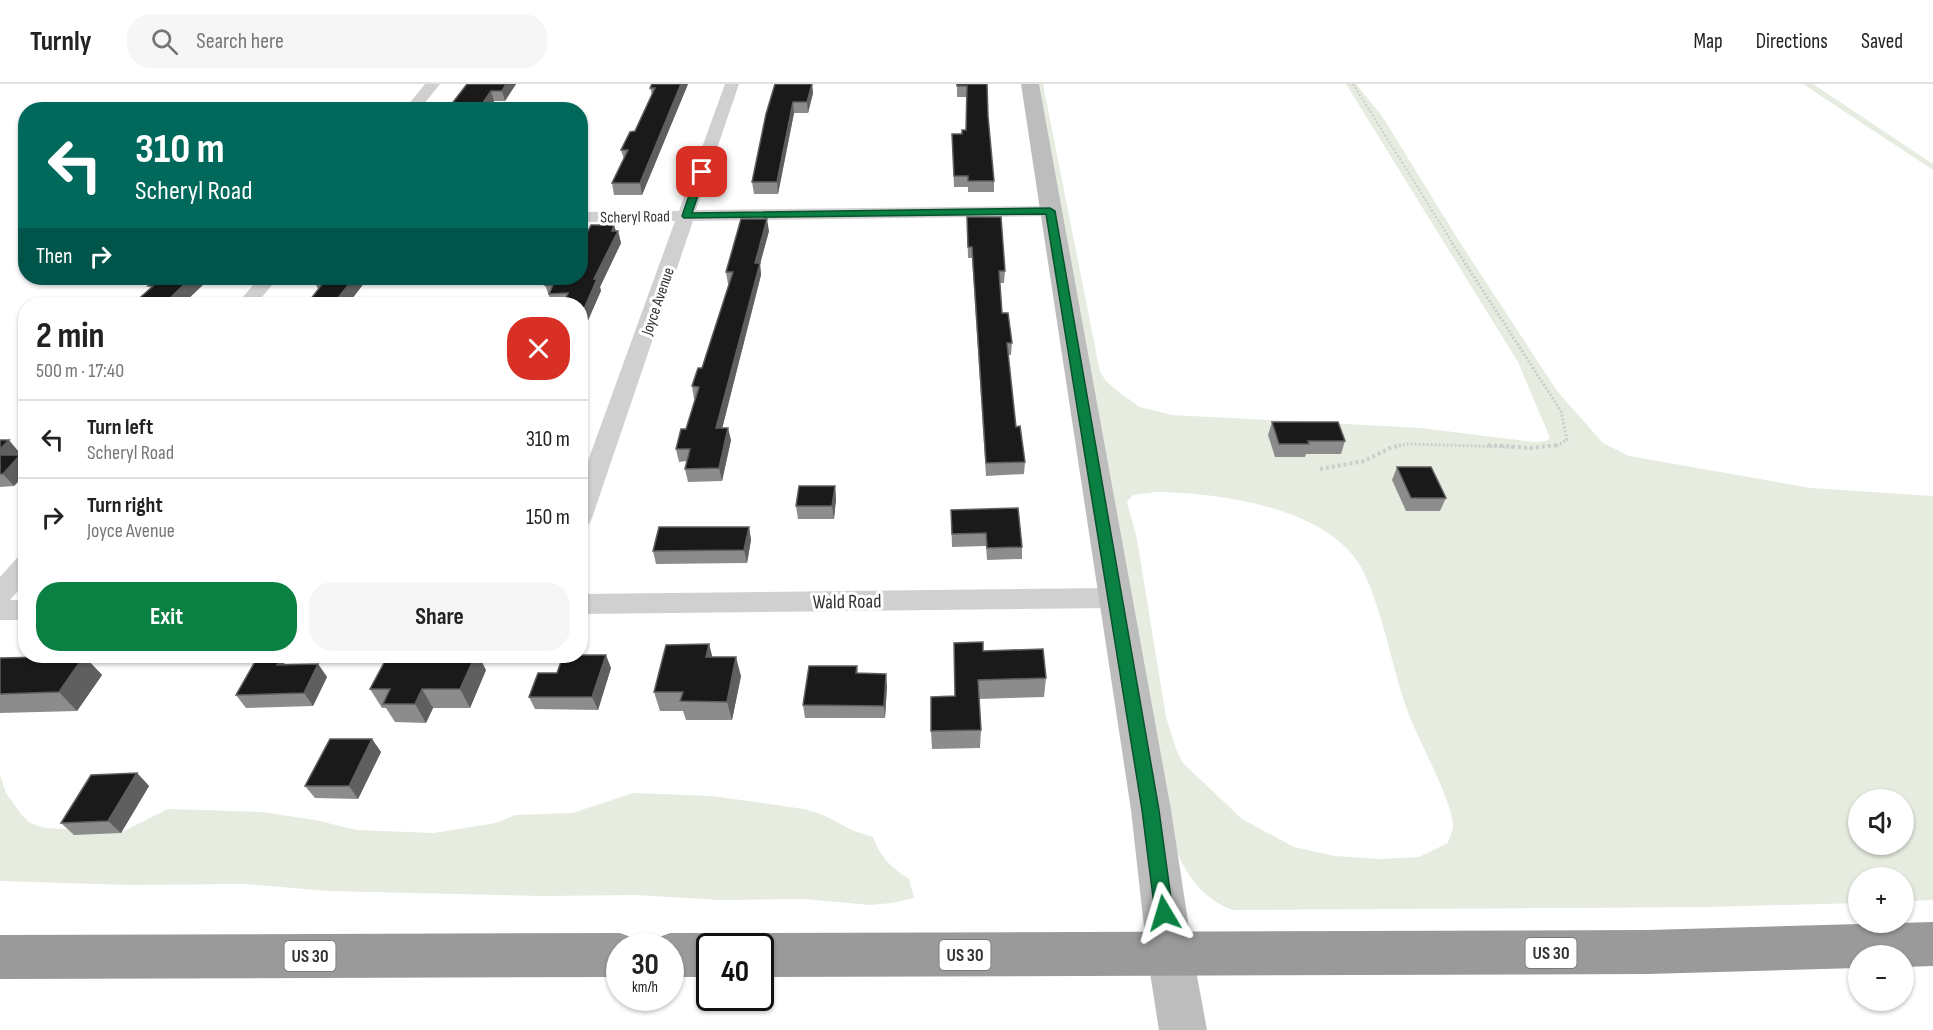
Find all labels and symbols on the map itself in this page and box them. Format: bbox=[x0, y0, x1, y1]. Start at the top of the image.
pin bbox=[676, 146, 727, 197]
street label: Scheryl Road bbox=[600, 207, 670, 228]
street label: Joyce Avenue bbox=[638, 265, 679, 339]
street label: Wald Road bbox=[812, 589, 882, 615]
position arrow bbox=[1132, 881, 1196, 945]
speed limit sign: 40 bbox=[696, 933, 774, 1011]
road number: US 30 bbox=[1526, 938, 1576, 968]
road number: US 30 bbox=[940, 940, 990, 970]
road number: US 30 bbox=[284, 941, 336, 971]

